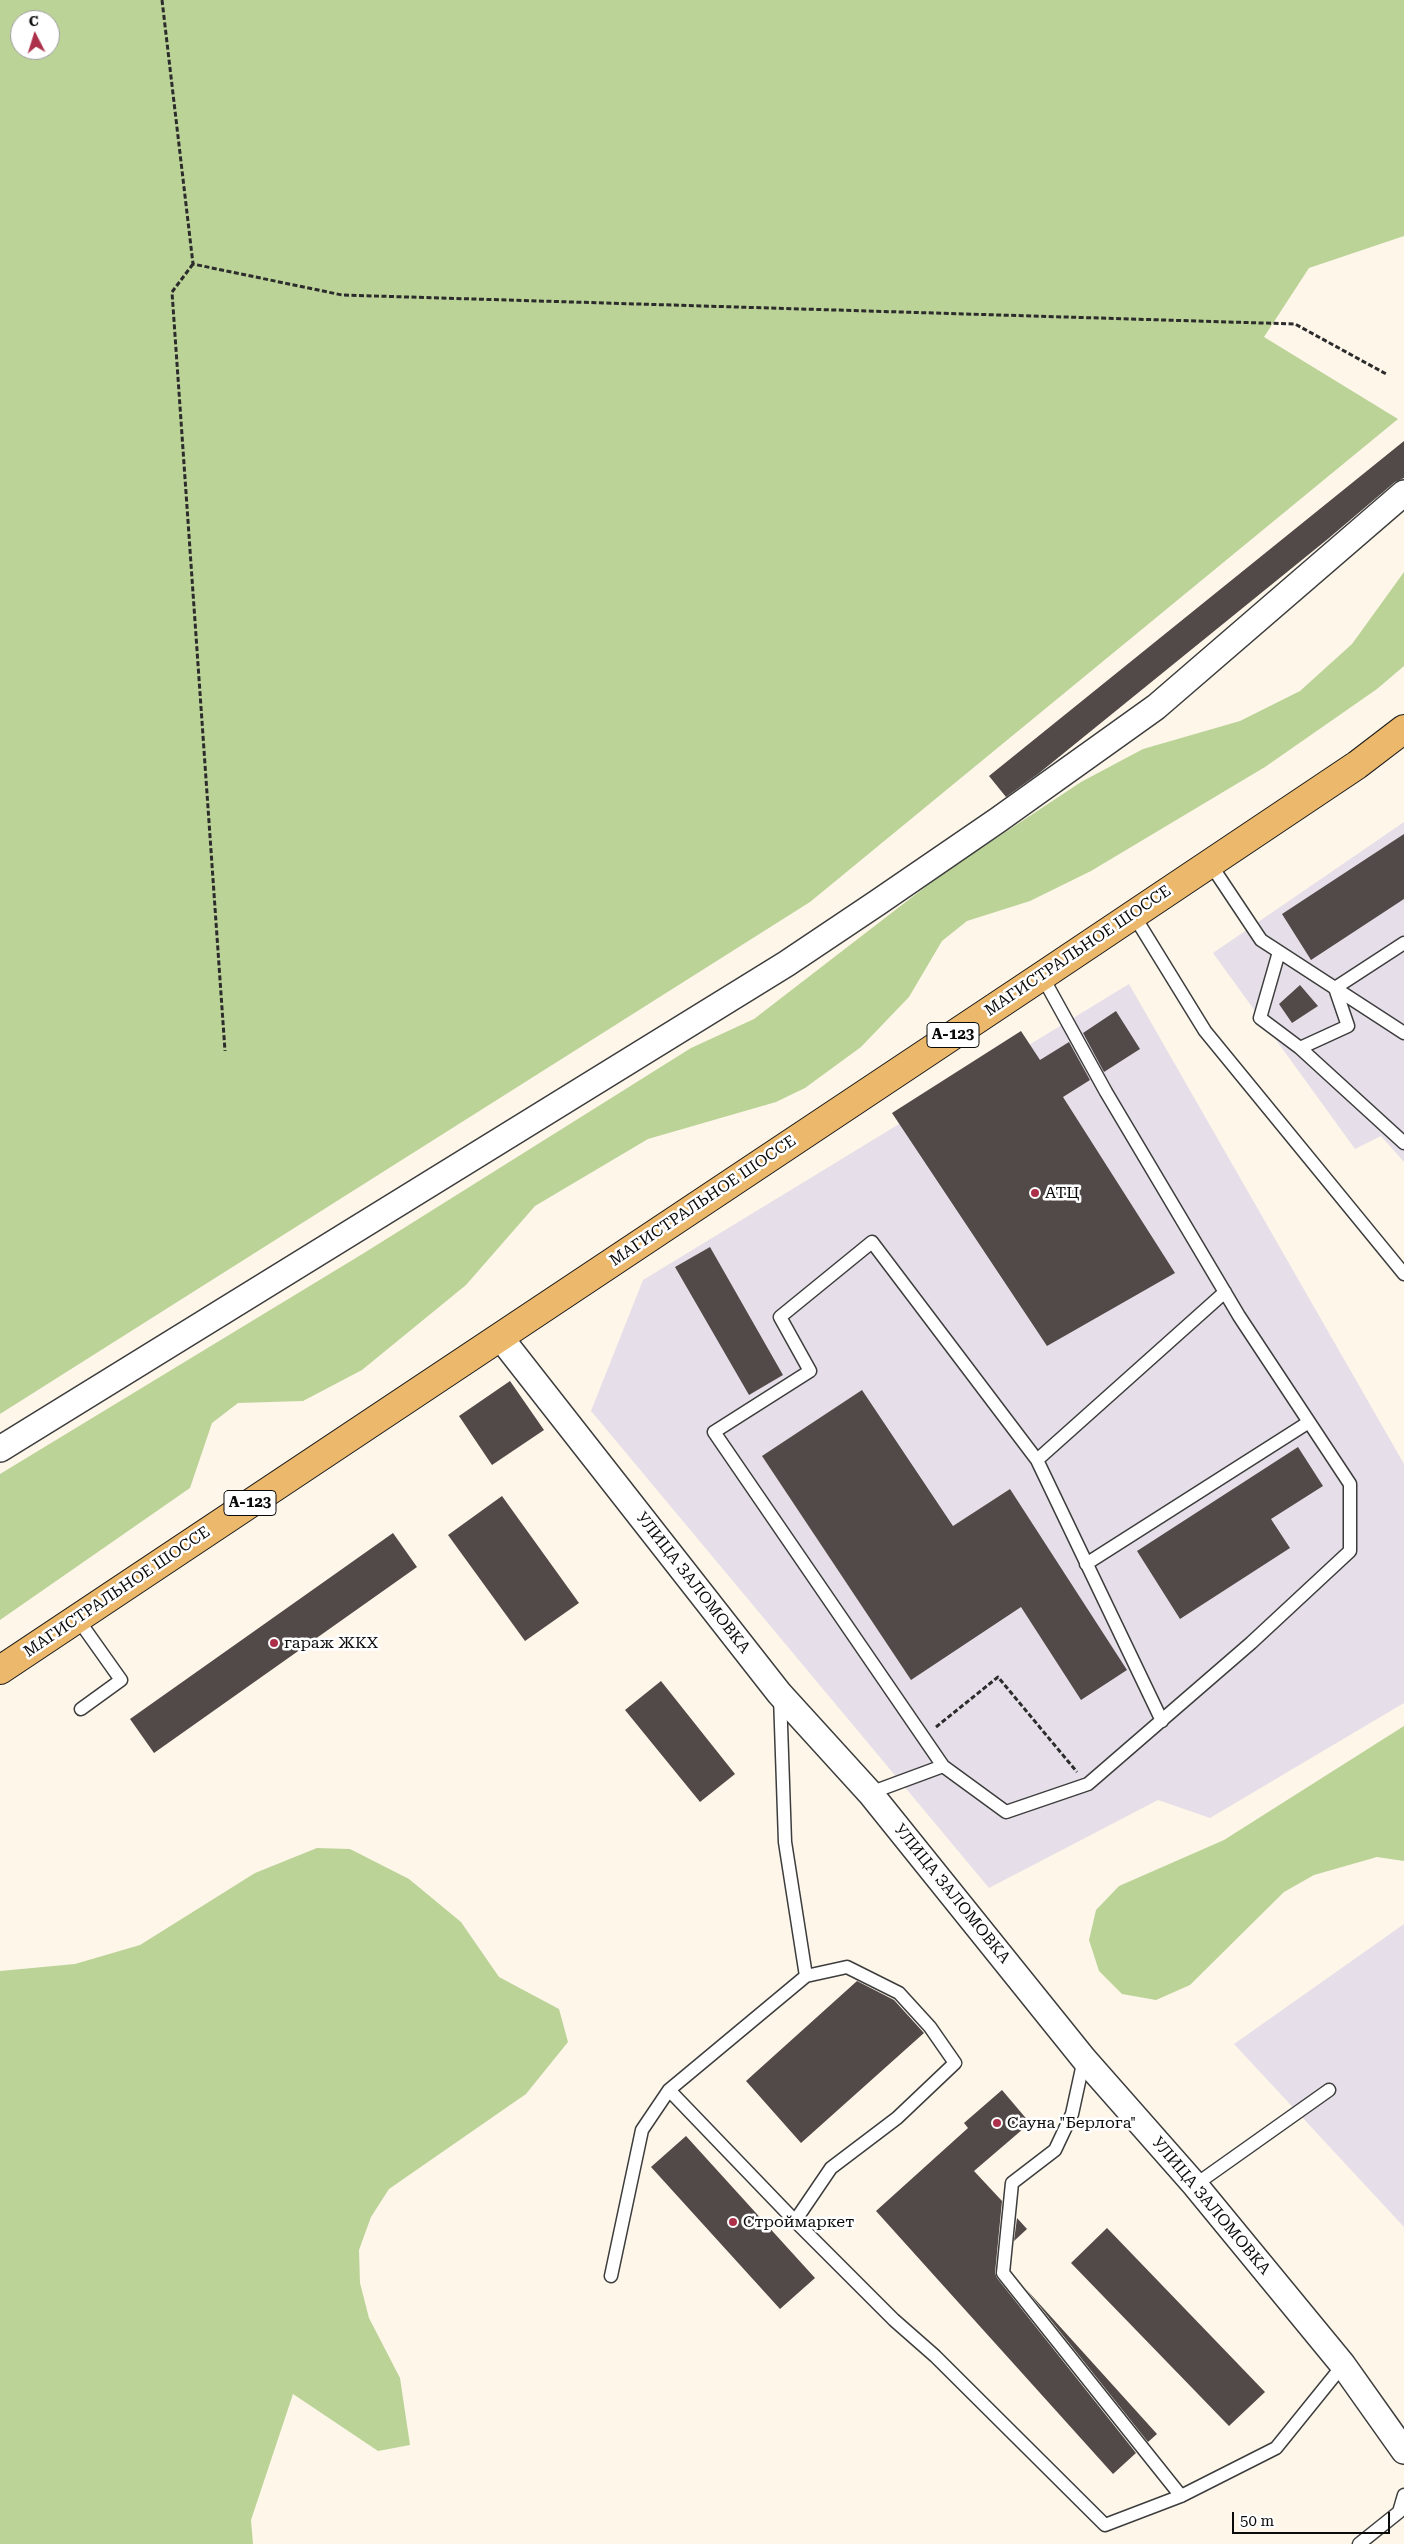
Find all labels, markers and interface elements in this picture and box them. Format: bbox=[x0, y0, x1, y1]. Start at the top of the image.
north arrow bbox=[10, 10, 60, 60]
text: С bbox=[28, 13, 39, 29]
street label: МАГИСТРАЛЬНОЕ ШОССЕ bbox=[981, 881, 1175, 1021]
road number: А-123 bbox=[927, 1022, 979, 1048]
street label: МАГИСТРАЛЬНОЕ ШОССЕ bbox=[606, 1131, 800, 1271]
place label: АТЦ bbox=[1045, 1183, 1079, 1203]
marker: АТЦ bbox=[1029, 1187, 1041, 1199]
road number: А-123 bbox=[224, 1490, 276, 1516]
street label: УЛИЦА ЗАЛОМОВКА bbox=[632, 1509, 754, 1657]
street label: МАГИСТРАЛЬНОЕ ШОССЕ bbox=[20, 1522, 214, 1662]
place label: гараж ЖКХ bbox=[284, 1633, 378, 1653]
marker: гараж ЖКХ bbox=[268, 1637, 280, 1649]
street label: УЛИЦА ЗАЛОМОВКА bbox=[890, 1820, 1014, 1968]
place label: Сауна "Берлога" bbox=[1007, 2113, 1136, 2133]
marker: Сауна "Берлога" bbox=[991, 2117, 1003, 2129]
street label: УЛИЦА ЗАЛОМОВКА bbox=[1148, 2133, 1274, 2279]
place label: Строймаркет bbox=[743, 2212, 854, 2232]
marker: Строймаркет bbox=[727, 2216, 739, 2228]
scale bar bbox=[1234, 2502, 1392, 2534]
text: 50 m bbox=[1240, 2512, 1274, 2530]

